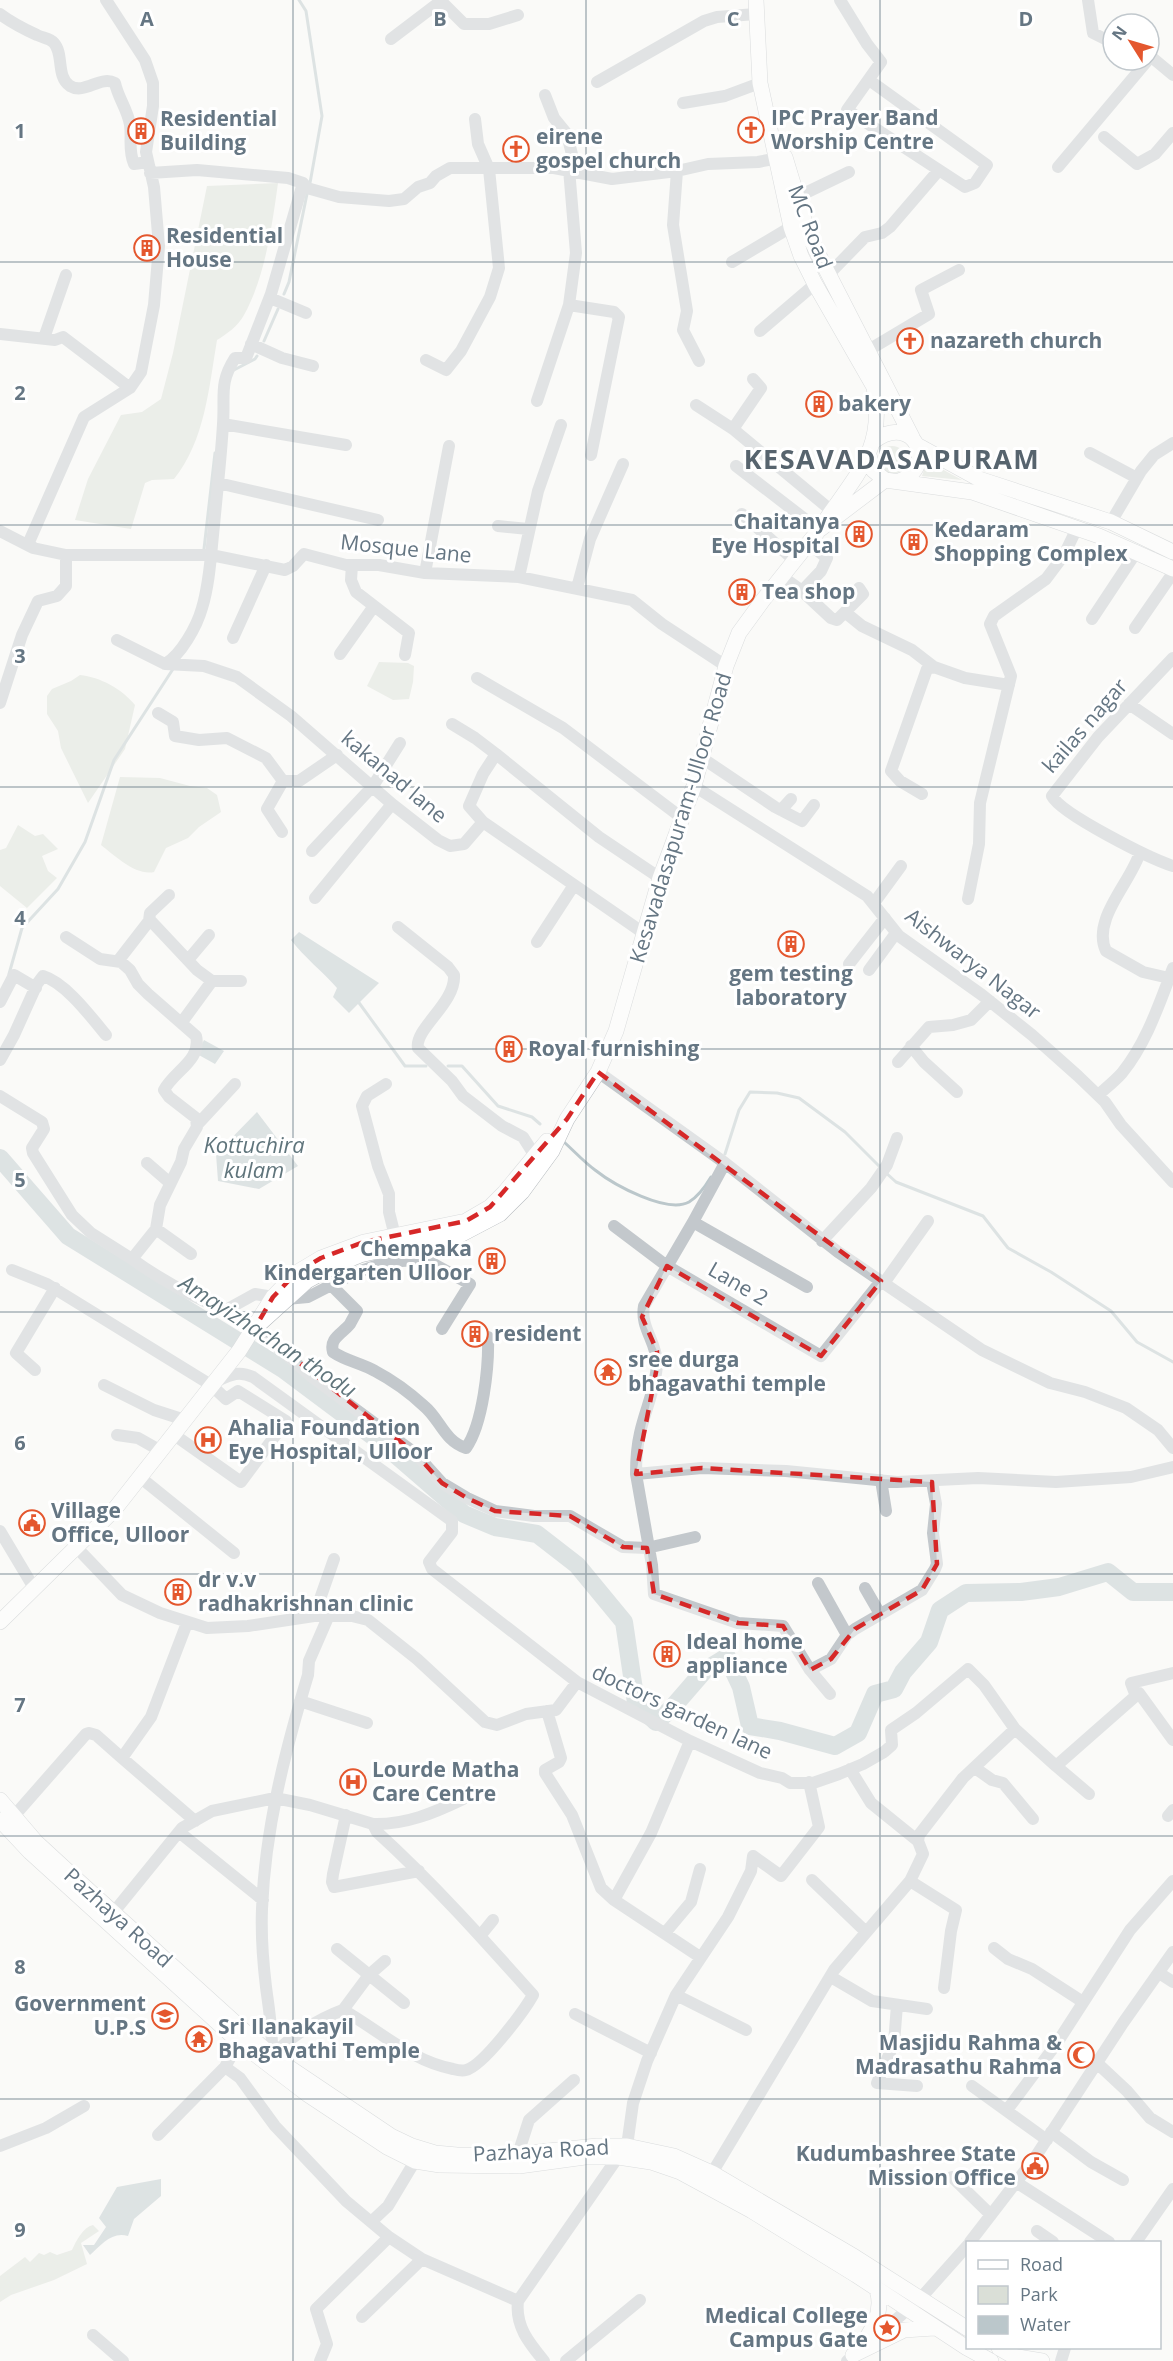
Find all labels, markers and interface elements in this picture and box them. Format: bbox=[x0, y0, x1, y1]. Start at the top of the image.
text: A bbox=[140, 5, 154, 32]
text: B bbox=[433, 5, 447, 32]
text: C bbox=[727, 5, 740, 32]
text: D bbox=[1019, 5, 1033, 32]
north arrow bbox=[1101, 12, 1161, 72]
text: N bbox=[1106, 21, 1132, 45]
place label: IPC Prayer Band Worship Centre bbox=[771, 103, 939, 155]
place label: Residential Building bbox=[160, 104, 277, 156]
church icon: IPC Prayer Band Worship Centre bbox=[736, 115, 766, 145]
building icon: Residential Building bbox=[126, 116, 156, 146]
text: 1 bbox=[14, 117, 26, 144]
place label: eirene gospel church bbox=[536, 122, 681, 174]
church icon: eirene gospel church bbox=[501, 134, 531, 164]
street label: MC Road bbox=[782, 181, 840, 273]
place label: Residential House bbox=[166, 221, 283, 273]
building icon: Residential House bbox=[132, 233, 162, 263]
church icon: nazareth church bbox=[895, 326, 925, 356]
place label: nazareth church bbox=[930, 326, 1102, 354]
text: 2 bbox=[14, 379, 26, 406]
building icon: bakery bbox=[804, 389, 834, 419]
place label: bakery bbox=[838, 389, 911, 417]
district label: KESAVADASAPURAM bbox=[744, 440, 1040, 477]
place label: Chaitanya Eye Hospital bbox=[711, 507, 840, 559]
place label: Kedaram Shopping Complex bbox=[934, 515, 1129, 567]
building icon: Chaitanya Eye Hospital bbox=[844, 519, 874, 549]
street label: Mosque Lane bbox=[339, 527, 473, 569]
building icon: Kedaram Shopping Complex bbox=[899, 527, 929, 557]
building icon: Tea shop bbox=[727, 577, 757, 607]
place label: Tea shop bbox=[762, 577, 855, 605]
text: 3 bbox=[14, 642, 26, 669]
street label: Kesavadasapuram-Ulloor Road bbox=[622, 669, 738, 966]
street label: kailas nagar bbox=[1035, 672, 1133, 779]
street label: kakanad lane bbox=[336, 724, 453, 829]
street label: Aishwarya Nagar bbox=[900, 901, 1047, 1025]
text: 4 bbox=[14, 904, 26, 931]
building icon: gem testing laboratory bbox=[776, 929, 806, 959]
place label: gem testing laboratory bbox=[729, 959, 853, 1011]
building icon: Royal furnishing bbox=[494, 1034, 524, 1064]
place label: Royal furnishing bbox=[528, 1034, 699, 1062]
water label: Kottuchira kulam bbox=[203, 1129, 305, 1184]
text: 5 bbox=[14, 1166, 26, 1193]
place label: Chempaka Kindergarten Ulloor bbox=[264, 1234, 472, 1286]
building icon: Chempaka Kindergarten Ulloor bbox=[477, 1246, 507, 1276]
street label: Lane 2 bbox=[703, 1255, 774, 1311]
water label: Amayizhachan thodu bbox=[172, 1265, 363, 1404]
building icon: resident bbox=[460, 1319, 490, 1349]
place label: resident bbox=[494, 1319, 581, 1347]
place label: sree durga bhagavathi temple bbox=[628, 1345, 826, 1397]
temple icon: sree durga bhagavathi temple bbox=[593, 1357, 623, 1387]
place label: Ahalia Foundation Eye Hospital, Ulloor bbox=[228, 1413, 433, 1465]
hospital icon: Ahalia Foundation Eye Hospital, Ulloor bbox=[193, 1425, 223, 1455]
text: 6 bbox=[14, 1429, 26, 1456]
place label: Village Office, Ulloor bbox=[51, 1496, 190, 1548]
public building icon: Village Office, Ulloor bbox=[17, 1508, 47, 1538]
place label: dr v.v radhakrishnan clinic bbox=[198, 1565, 414, 1617]
building icon: dr v.v radhakrishnan clinic bbox=[163, 1577, 193, 1607]
place label: Ideal home appliance bbox=[686, 1627, 803, 1679]
building icon: Ideal home appliance bbox=[652, 1639, 682, 1669]
street label: doctors garden lane bbox=[588, 1657, 777, 1765]
text: 7 bbox=[14, 1691, 26, 1718]
place label: Lourde Matha Care Centre bbox=[372, 1755, 519, 1807]
hospital icon: Lourde Matha Care Centre bbox=[338, 1767, 368, 1797]
street label: Pazhaya Road bbox=[59, 1861, 179, 1973]
text: 8 bbox=[14, 1953, 26, 1980]
place label: Government U.P.S bbox=[14, 1989, 146, 2041]
school or university icon: Government U.P.S bbox=[150, 2001, 180, 2031]
place label: Sri Ilanakayil Bhagavathi Temple bbox=[218, 2012, 420, 2064]
temple icon: Sri Ilanakayil Bhagavathi Temple bbox=[184, 2024, 214, 2054]
place label: Masjidu Rahma & Madrasathu Rahma bbox=[855, 2028, 1062, 2080]
mosque icon: Masjidu Rahma & Madrasathu Rahma bbox=[1066, 2040, 1096, 2070]
street label: Pazhaya Road bbox=[472, 2132, 610, 2168]
place label: Kudumbashree State Mission Office bbox=[796, 2139, 1016, 2191]
public building icon: Kudumbashree State Mission Office bbox=[1020, 2151, 1050, 2181]
text: 9 bbox=[14, 2216, 26, 2243]
legend bbox=[966, 2241, 1161, 2349]
text: Road bbox=[1020, 2252, 1063, 2276]
text: Park bbox=[1020, 2282, 1058, 2306]
place label: Medical College Campus Gate bbox=[705, 2301, 868, 2353]
text: Water bbox=[1020, 2312, 1071, 2336]
place icon: Medical College Campus Gate bbox=[872, 2313, 902, 2343]

